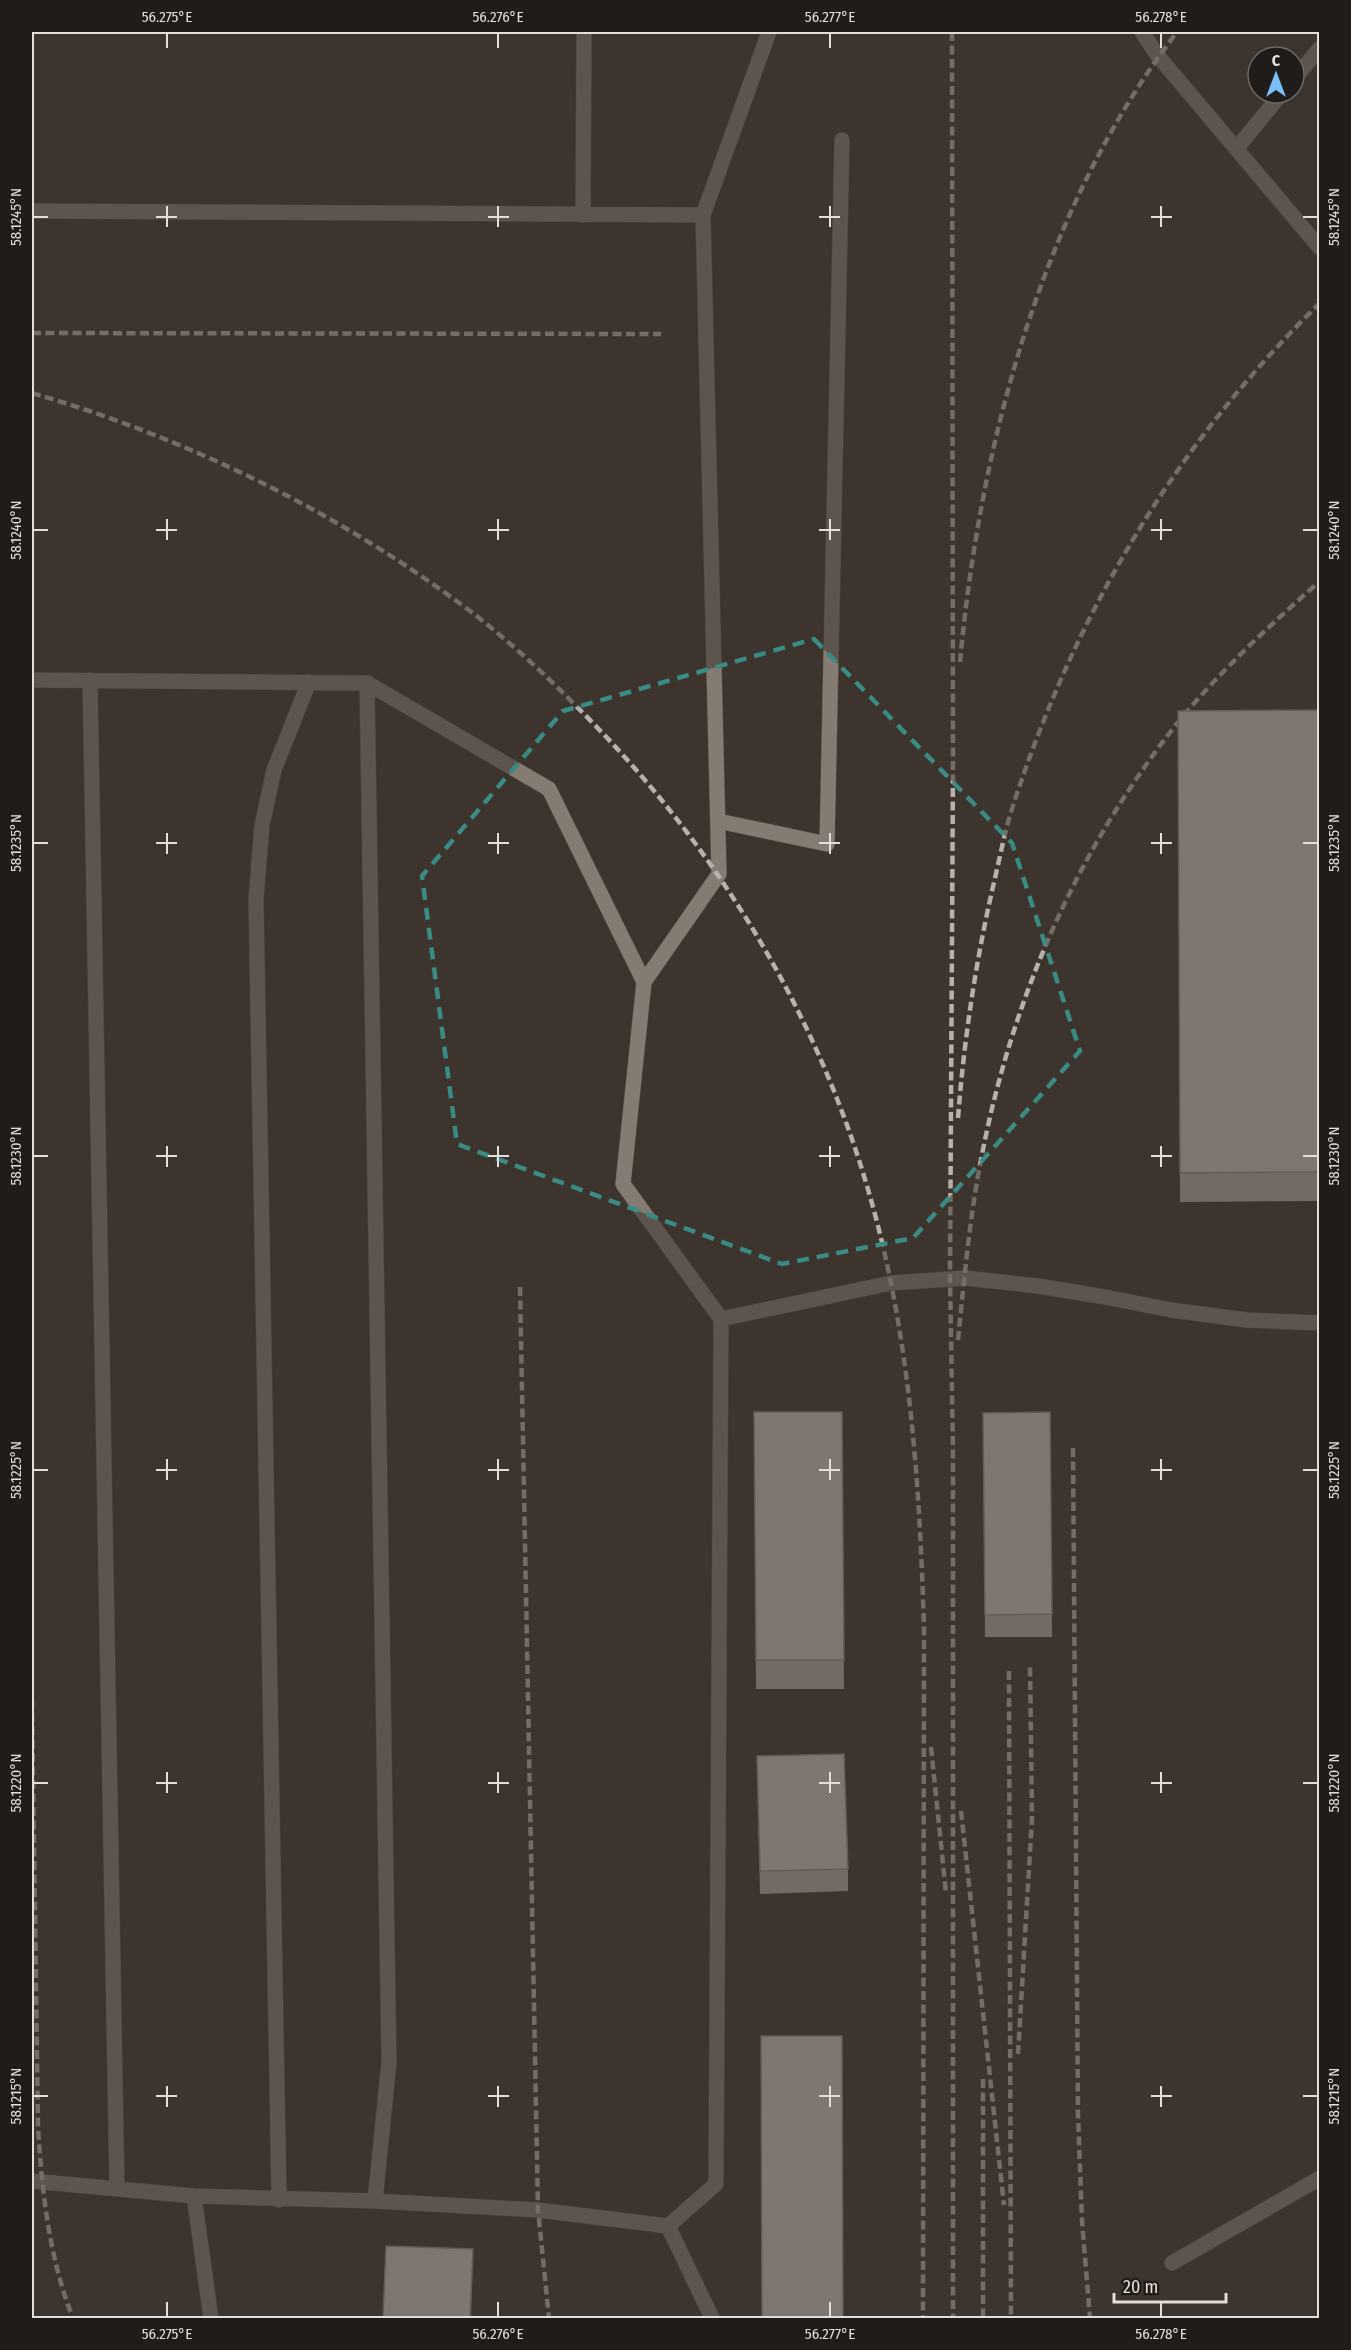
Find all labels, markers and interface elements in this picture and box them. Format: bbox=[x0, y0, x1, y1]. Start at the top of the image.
text: 56.275°E bbox=[142, 8, 192, 26]
text: 56.276°E bbox=[472, 8, 524, 26]
text: 56.277°E bbox=[805, 8, 855, 26]
text: 56.278°E bbox=[1135, 8, 1187, 26]
north arrow bbox=[1246, 45, 1306, 105]
text: С bbox=[1272, 51, 1281, 70]
text: 58.1245°N bbox=[7, 188, 25, 246]
text: 58.1245°N bbox=[1325, 188, 1343, 246]
text: 58.1240°N bbox=[7, 500, 25, 560]
text: 58.1240°N bbox=[1325, 500, 1343, 560]
text: 58.1235°N bbox=[7, 814, 25, 872]
text: 58.1235°N bbox=[1325, 814, 1343, 872]
text: 58.1230°N bbox=[7, 1126, 25, 1186]
text: 58.1230°N bbox=[1325, 1126, 1343, 1186]
text: 58.1225°N bbox=[7, 1441, 25, 1499]
text: 58.1225°N bbox=[1325, 1441, 1343, 1499]
text: 58.1220°N bbox=[7, 1753, 25, 1813]
text: 58.1220°N bbox=[1325, 1753, 1343, 1813]
text: 58.1215°N bbox=[7, 2068, 25, 2124]
text: 58.1215°N bbox=[1325, 2068, 1343, 2124]
scale bar bbox=[1114, 2266, 1226, 2304]
text: 20 m bbox=[1123, 2276, 1158, 2298]
text: 56.275°E bbox=[142, 2325, 192, 2343]
text: 56.276°E bbox=[472, 2325, 524, 2343]
text: 56.277°E bbox=[805, 2325, 855, 2343]
text: 56.278°E bbox=[1135, 2325, 1187, 2343]

